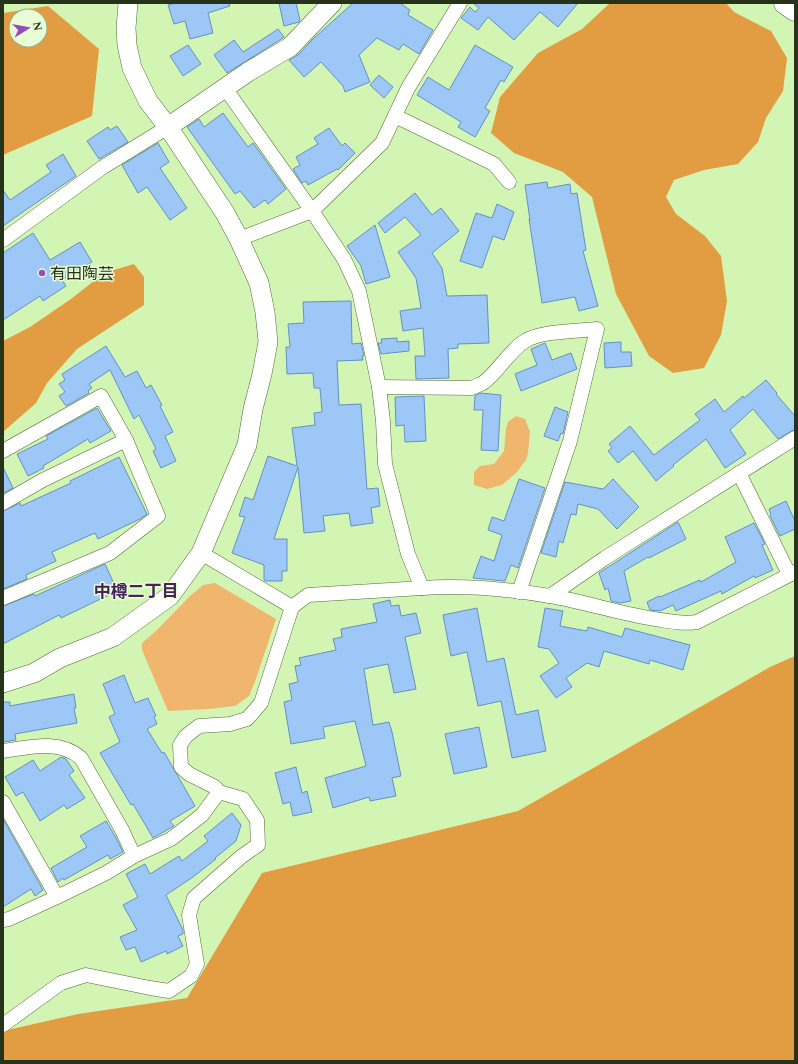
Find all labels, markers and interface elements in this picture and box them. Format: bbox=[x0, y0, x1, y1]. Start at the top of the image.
north arrow bbox=[8, 8, 48, 48]
text: N bbox=[28, 20, 47, 32]
place label: 有田陶芸 bbox=[50, 262, 114, 286]
marker: 有田陶芸 bbox=[37, 268, 47, 278]
district label: 中樽二丁目 bbox=[94, 579, 179, 605]

